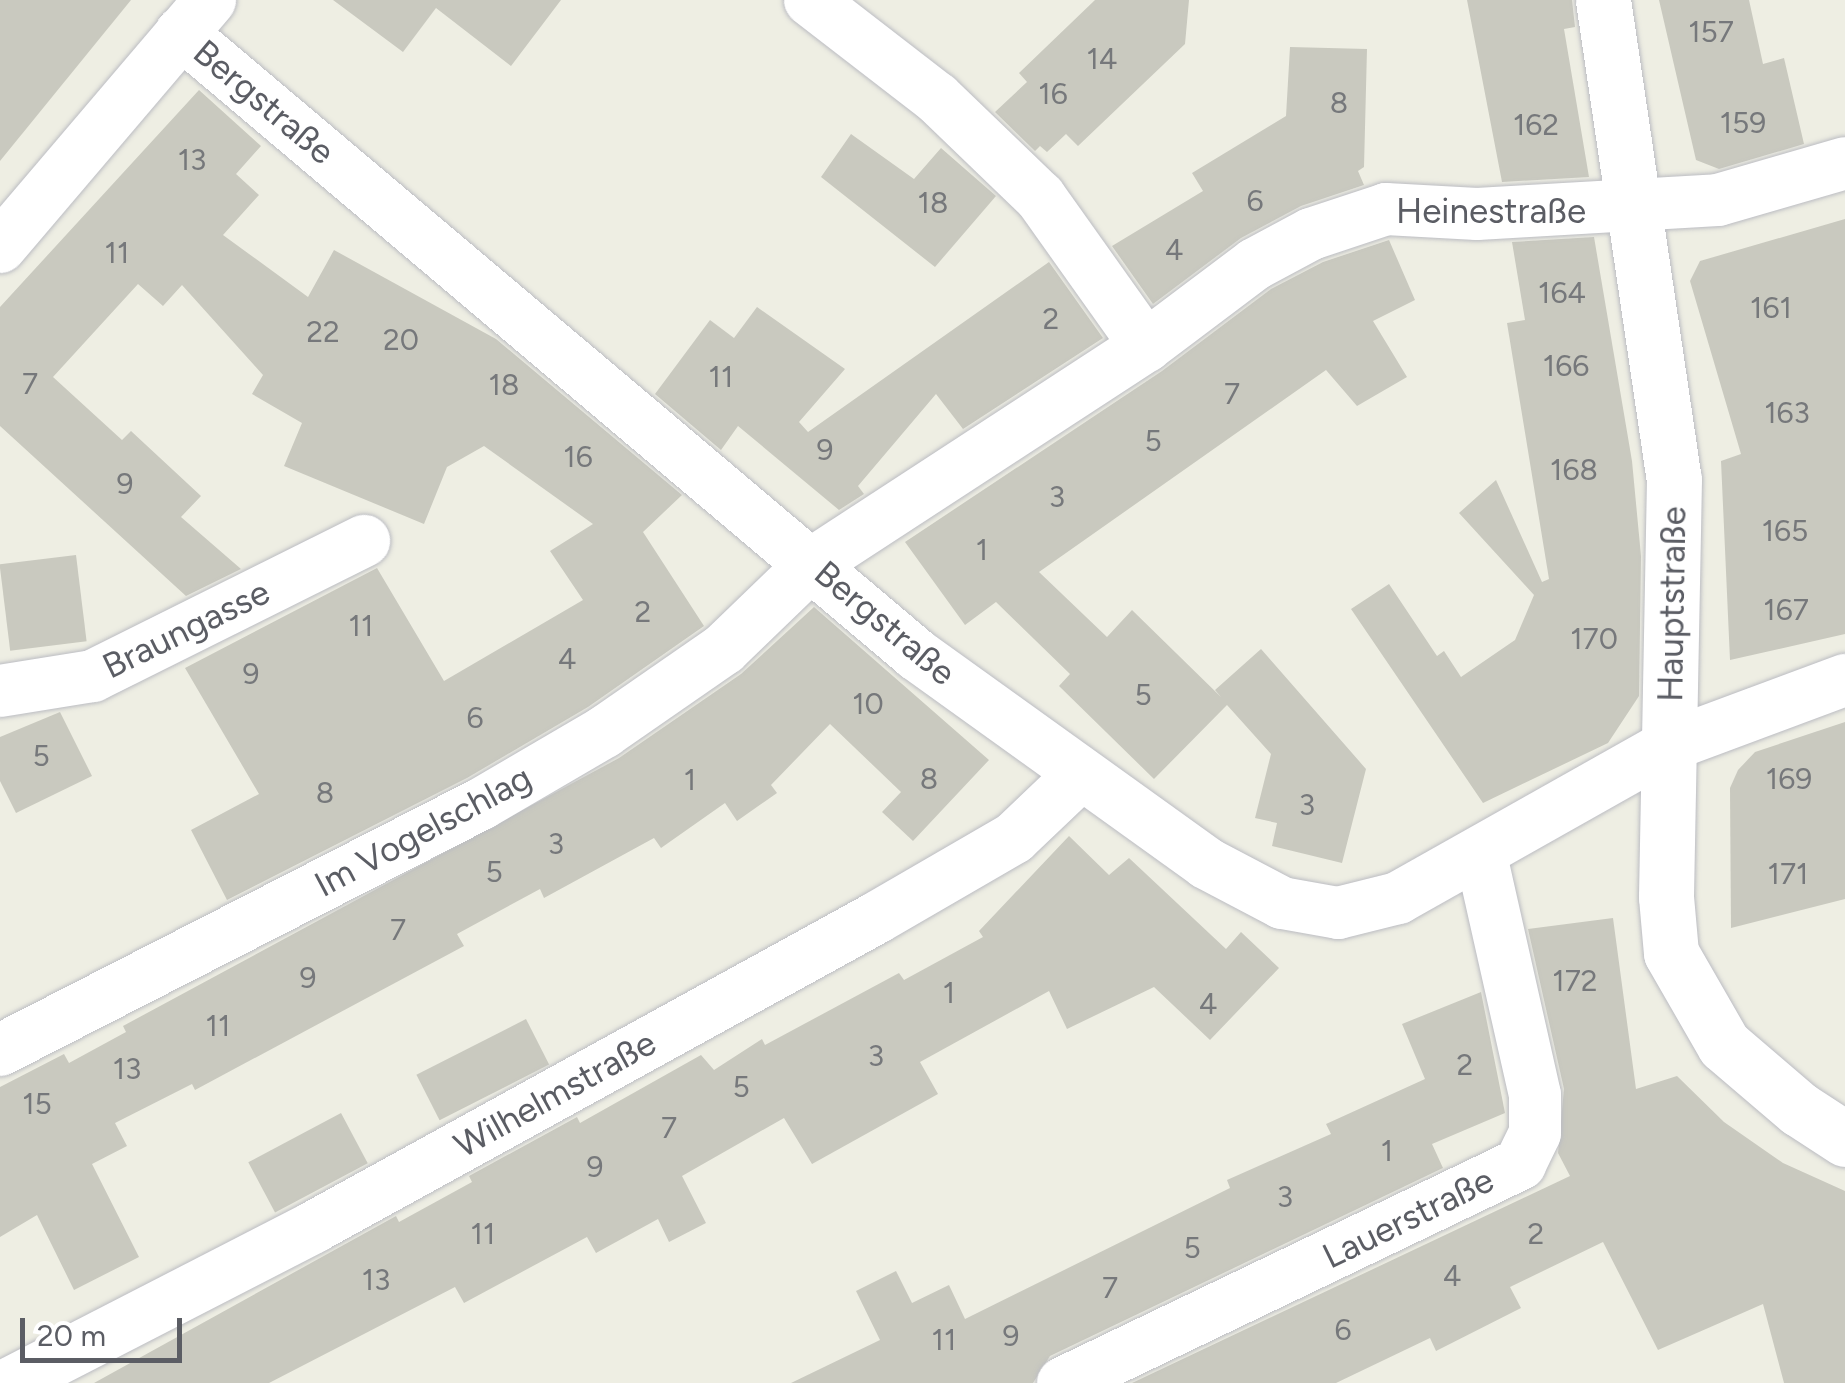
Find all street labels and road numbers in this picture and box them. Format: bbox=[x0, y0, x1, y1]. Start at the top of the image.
street label: Bergstraße bbox=[185, 31, 343, 173]
street label: Heinestraße bbox=[1396, 190, 1586, 232]
street label: Hauptstraße bbox=[1649, 506, 1695, 702]
street label: Bergstraße bbox=[806, 552, 964, 694]
street label: Braungasse bbox=[96, 571, 276, 687]
street label: Im Vogelschlag bbox=[307, 756, 539, 906]
street label: Wilhelmstraße bbox=[447, 1021, 663, 1167]
street label: Lauerstraße bbox=[1316, 1159, 1500, 1277]

